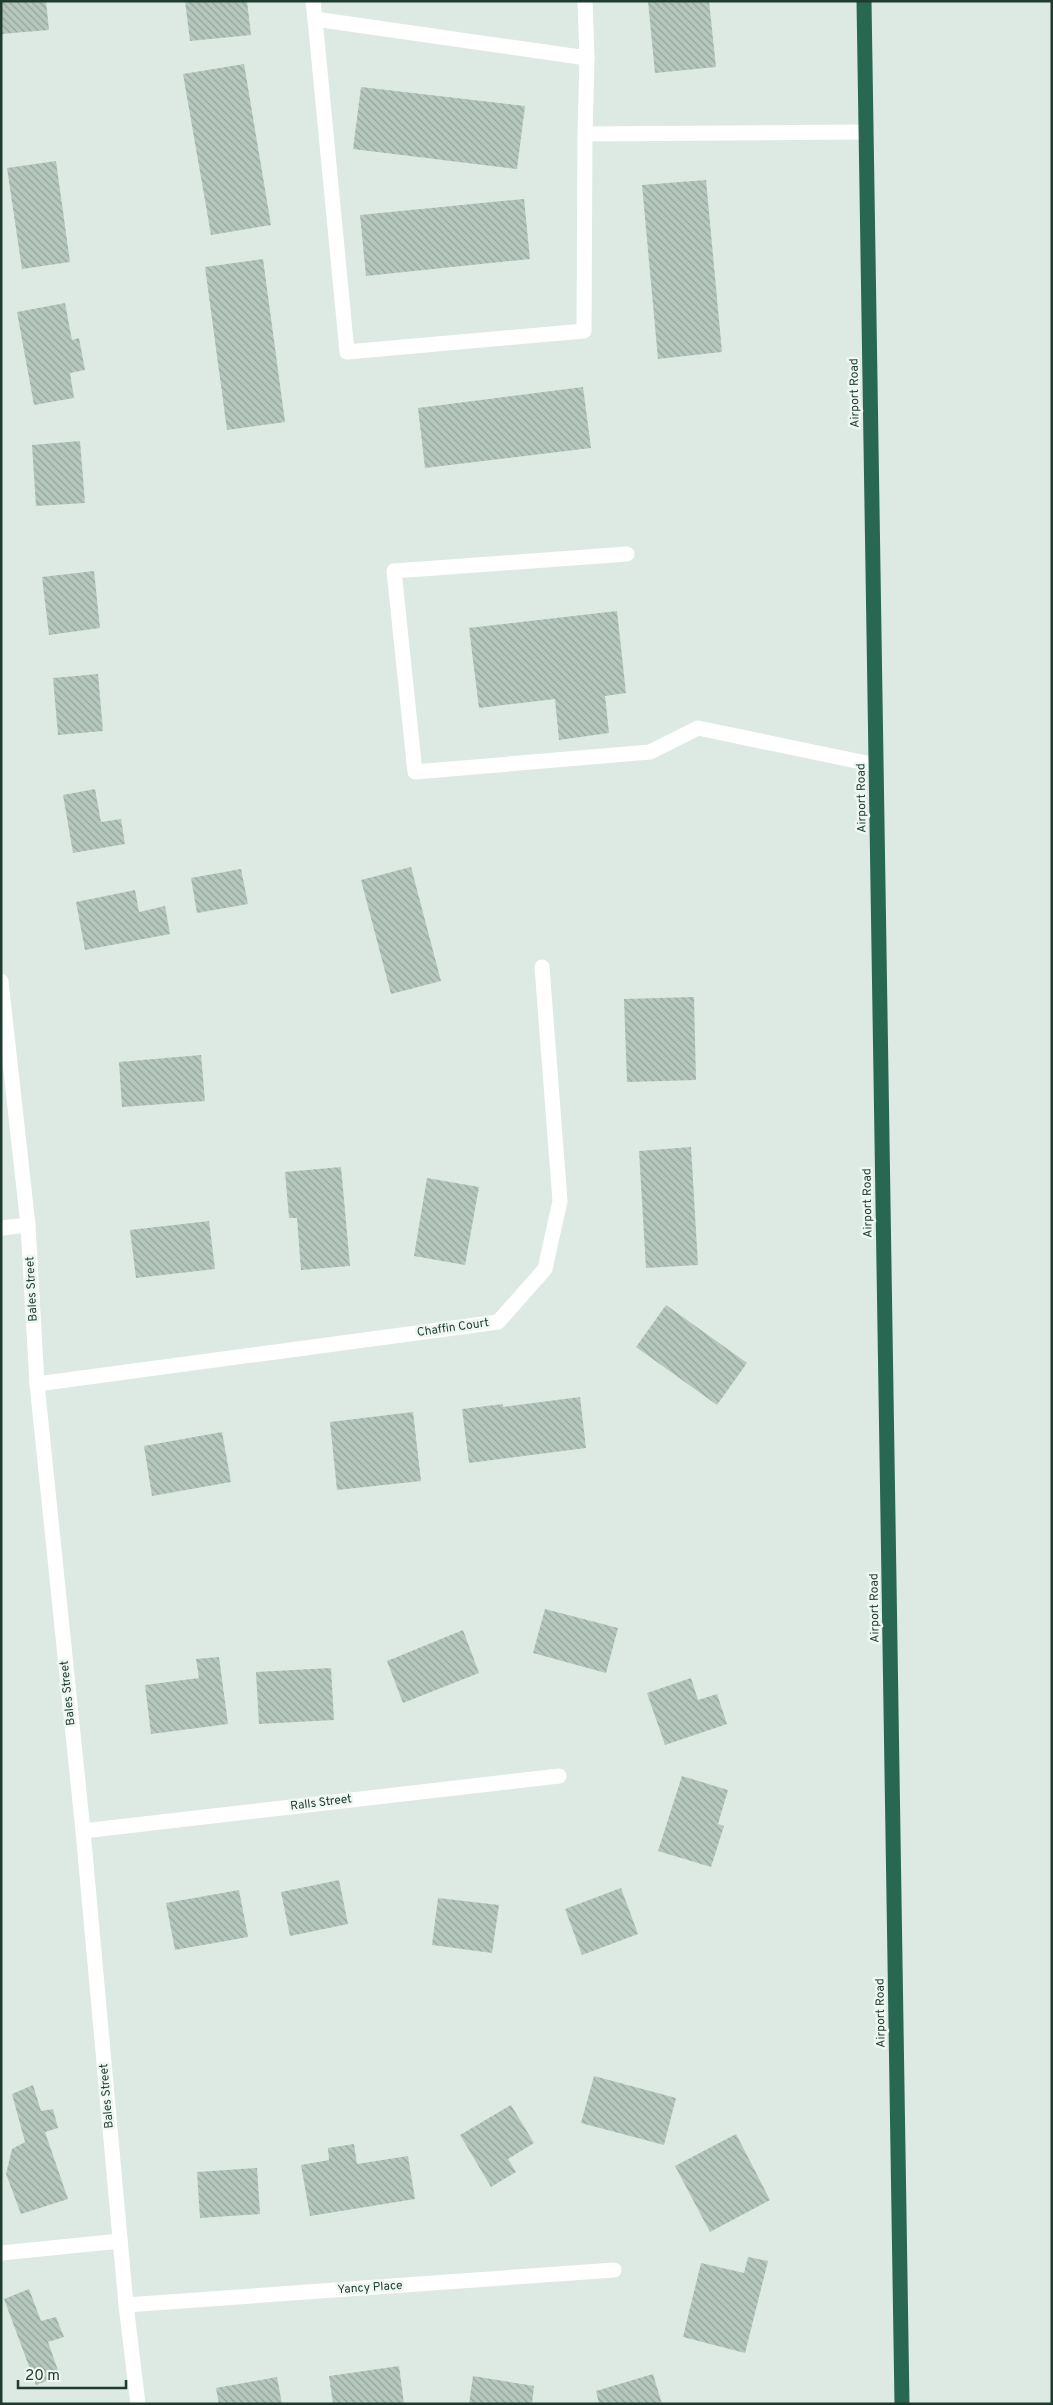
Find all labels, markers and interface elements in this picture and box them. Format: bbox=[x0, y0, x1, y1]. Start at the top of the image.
street label: Airport Road bbox=[846, 358, 864, 428]
street label: Airport Road bbox=[853, 763, 871, 833]
street label: Airport Road bbox=[859, 1168, 877, 1238]
street label: Bales Street bbox=[22, 1256, 42, 1322]
street label: Chaffin Court bbox=[416, 1315, 490, 1341]
street label: Airport Road bbox=[866, 1573, 884, 1643]
street label: Bales Street bbox=[57, 1660, 79, 1726]
street label: Ralls Street bbox=[289, 1791, 353, 1815]
street label: Airport Road bbox=[872, 1978, 890, 2048]
street label: Bales Street bbox=[96, 2063, 118, 2129]
street label: Yancy Place bbox=[337, 2278, 403, 2298]
scale bar bbox=[18, 2358, 125, 2390]
text: 20 m bbox=[25, 2367, 60, 2386]

